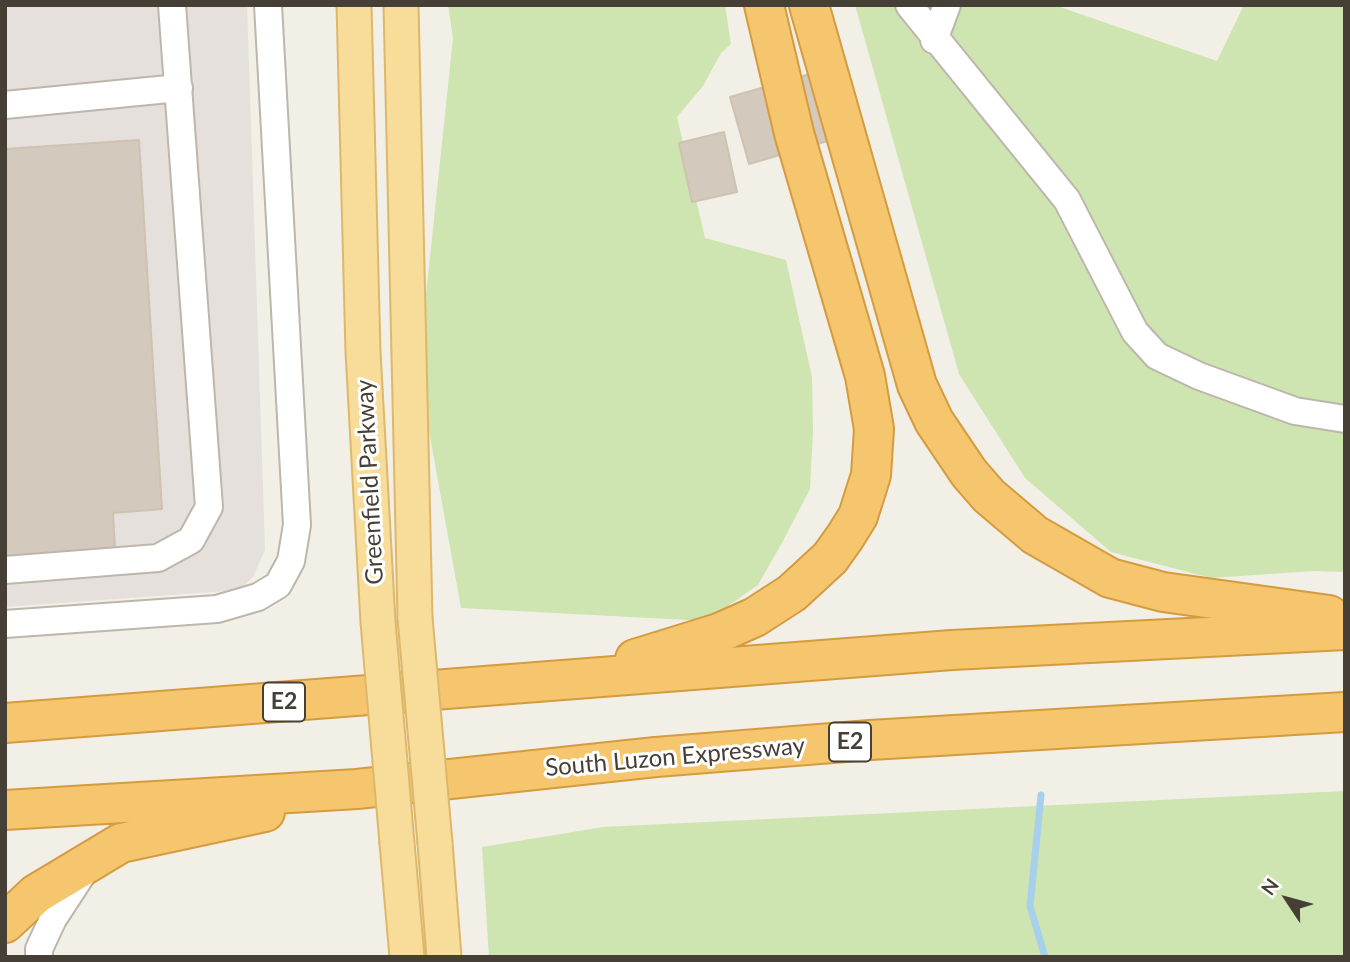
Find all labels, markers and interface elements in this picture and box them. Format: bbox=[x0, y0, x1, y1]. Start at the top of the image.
street label: Greenfield Parkway bbox=[350, 379, 390, 585]
road number: E2 bbox=[263, 682, 305, 722]
road number: E2 bbox=[829, 722, 871, 762]
street label: South Luzon Expressway bbox=[544, 731, 806, 783]
north arrow bbox=[1252, 864, 1322, 934]
text: N bbox=[1256, 874, 1283, 899]

